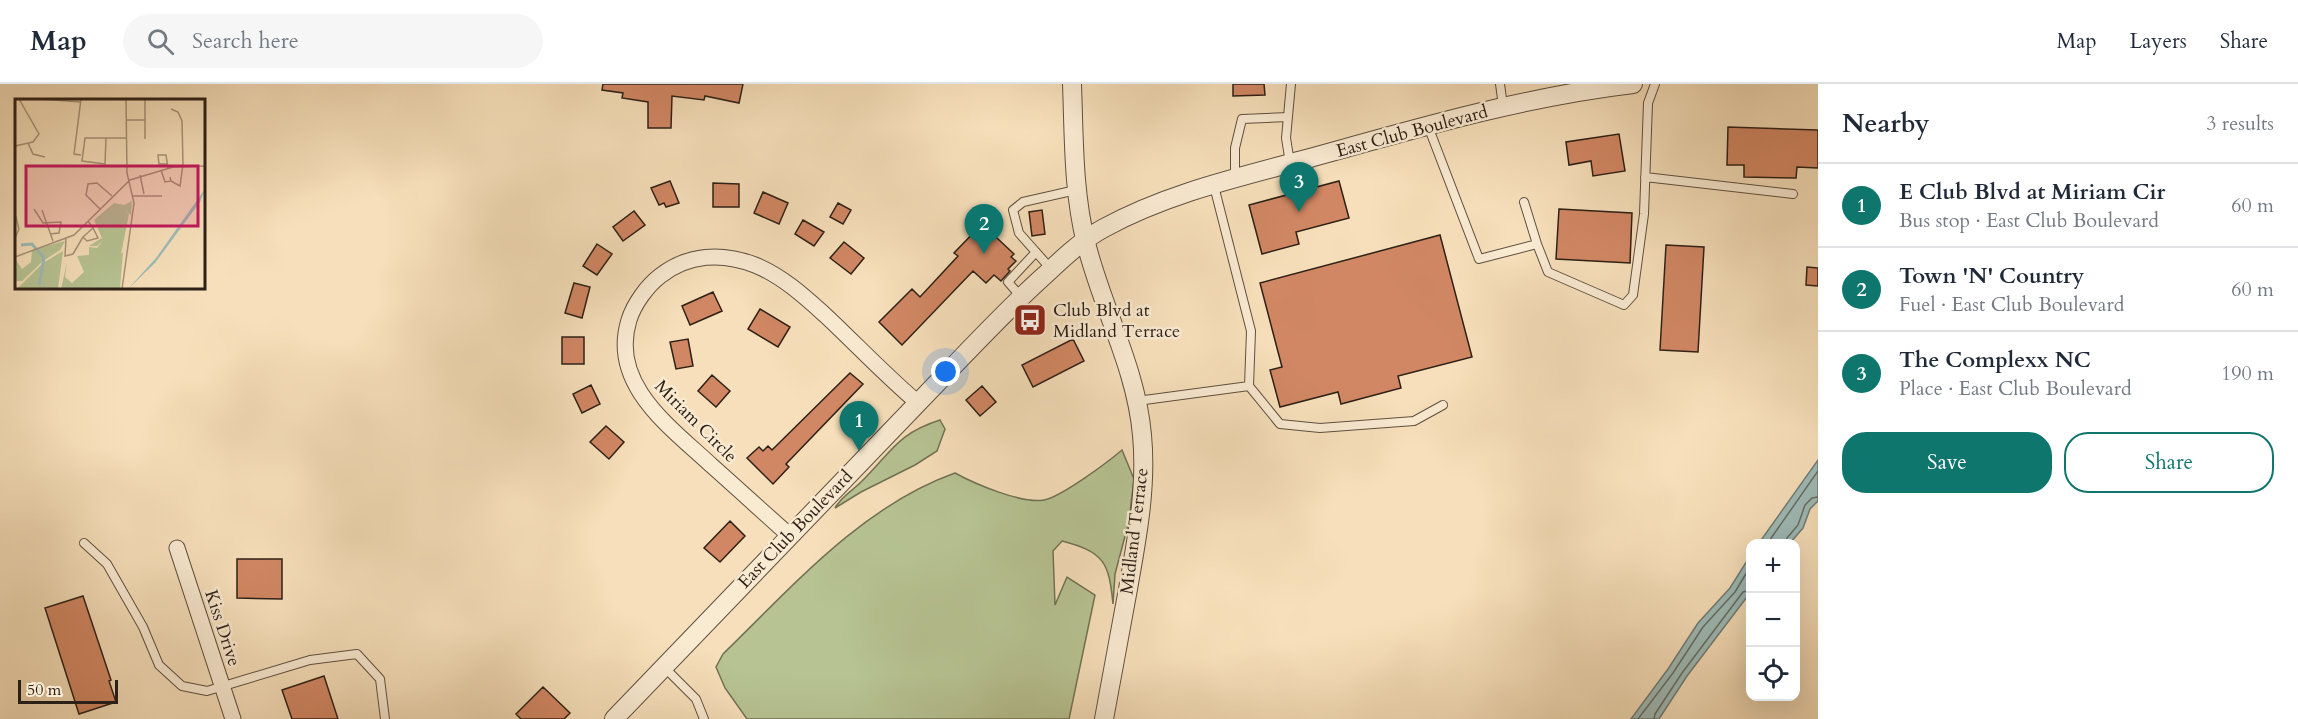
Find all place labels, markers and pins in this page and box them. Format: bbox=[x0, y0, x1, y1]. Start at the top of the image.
pin: 3 bbox=[1280, 162, 1318, 212]
pin: 2 bbox=[964, 204, 1004, 254]
place label: Club Blvd at Midland Terrace bbox=[1053, 298, 1180, 344]
bus stop icon: Club Blvd at Midland Terrace bbox=[1012, 302, 1048, 338]
pin: 1 bbox=[840, 402, 878, 451]

